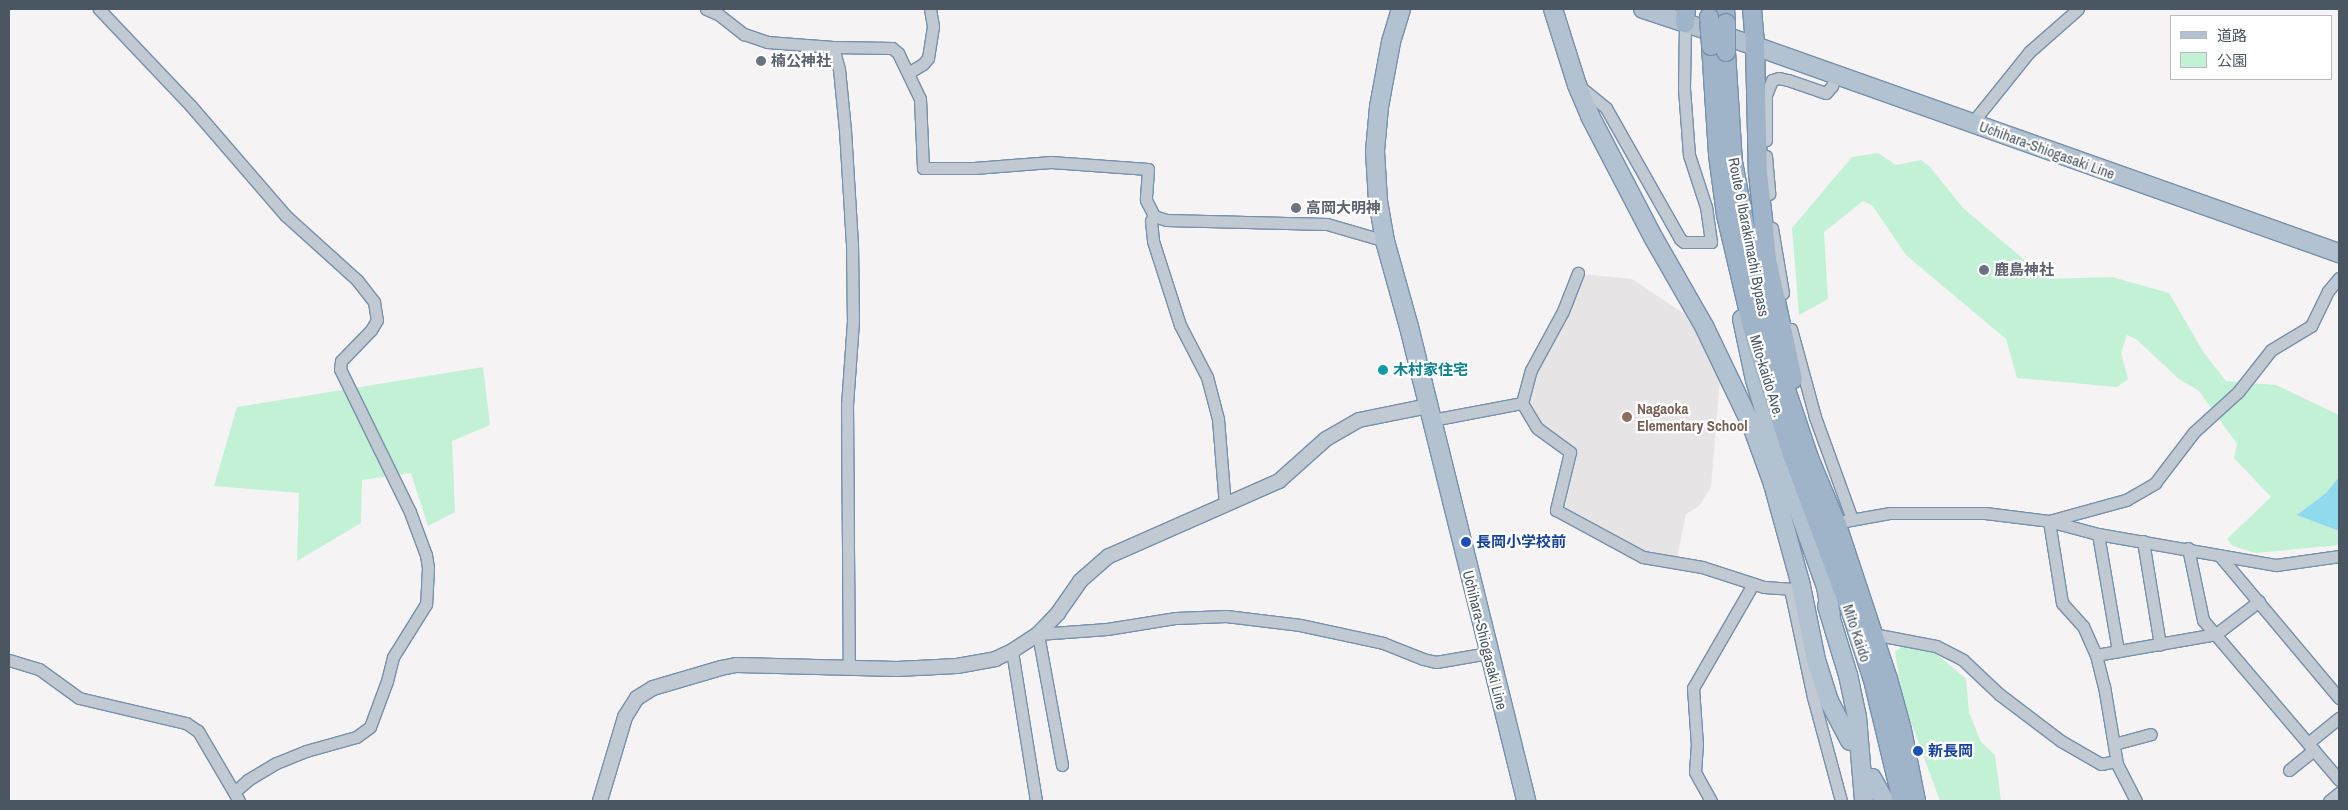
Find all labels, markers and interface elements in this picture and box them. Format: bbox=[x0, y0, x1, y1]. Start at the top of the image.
legend bbox=[2170, 15, 2333, 80]
text: 道路 bbox=[2217, 25, 2247, 46]
text: 公園 bbox=[2217, 50, 2247, 71]
place label: 楠公神社 bbox=[771, 52, 831, 70]
marker: 楠公神社 bbox=[755, 55, 767, 67]
street label: Uchihara-Shiogasaki Line bbox=[1977, 117, 2117, 183]
street label: Route 6 Ibarakimachi Bypass bbox=[1725, 156, 1773, 318]
place label: 高岡大明神 bbox=[1306, 199, 1381, 217]
marker: 高岡大明神 bbox=[1290, 202, 1302, 214]
place label: 鹿島神社 bbox=[1994, 261, 2054, 279]
marker: 鹿島神社 bbox=[1978, 264, 1990, 276]
street label: Mito-kaido Ave. bbox=[1746, 332, 1788, 420]
place label: 木村家住宅 bbox=[1393, 361, 1468, 379]
marker: 木村家住宅 bbox=[1377, 364, 1389, 376]
place label: Nagaoka Elementary School bbox=[1637, 399, 1748, 434]
marker: Nagaoka Elementary School bbox=[1621, 411, 1633, 423]
place label: 長岡小学校前 bbox=[1476, 533, 1566, 551]
marker: 長岡小学校前 bbox=[1460, 536, 1472, 548]
street label: Uchihara-Shiogasaki Line bbox=[1459, 568, 1511, 712]
street label: Mito Kaido bbox=[1839, 602, 1875, 664]
place label: 新長岡 bbox=[1928, 742, 1973, 760]
marker: 新長岡 bbox=[1912, 745, 1924, 757]

